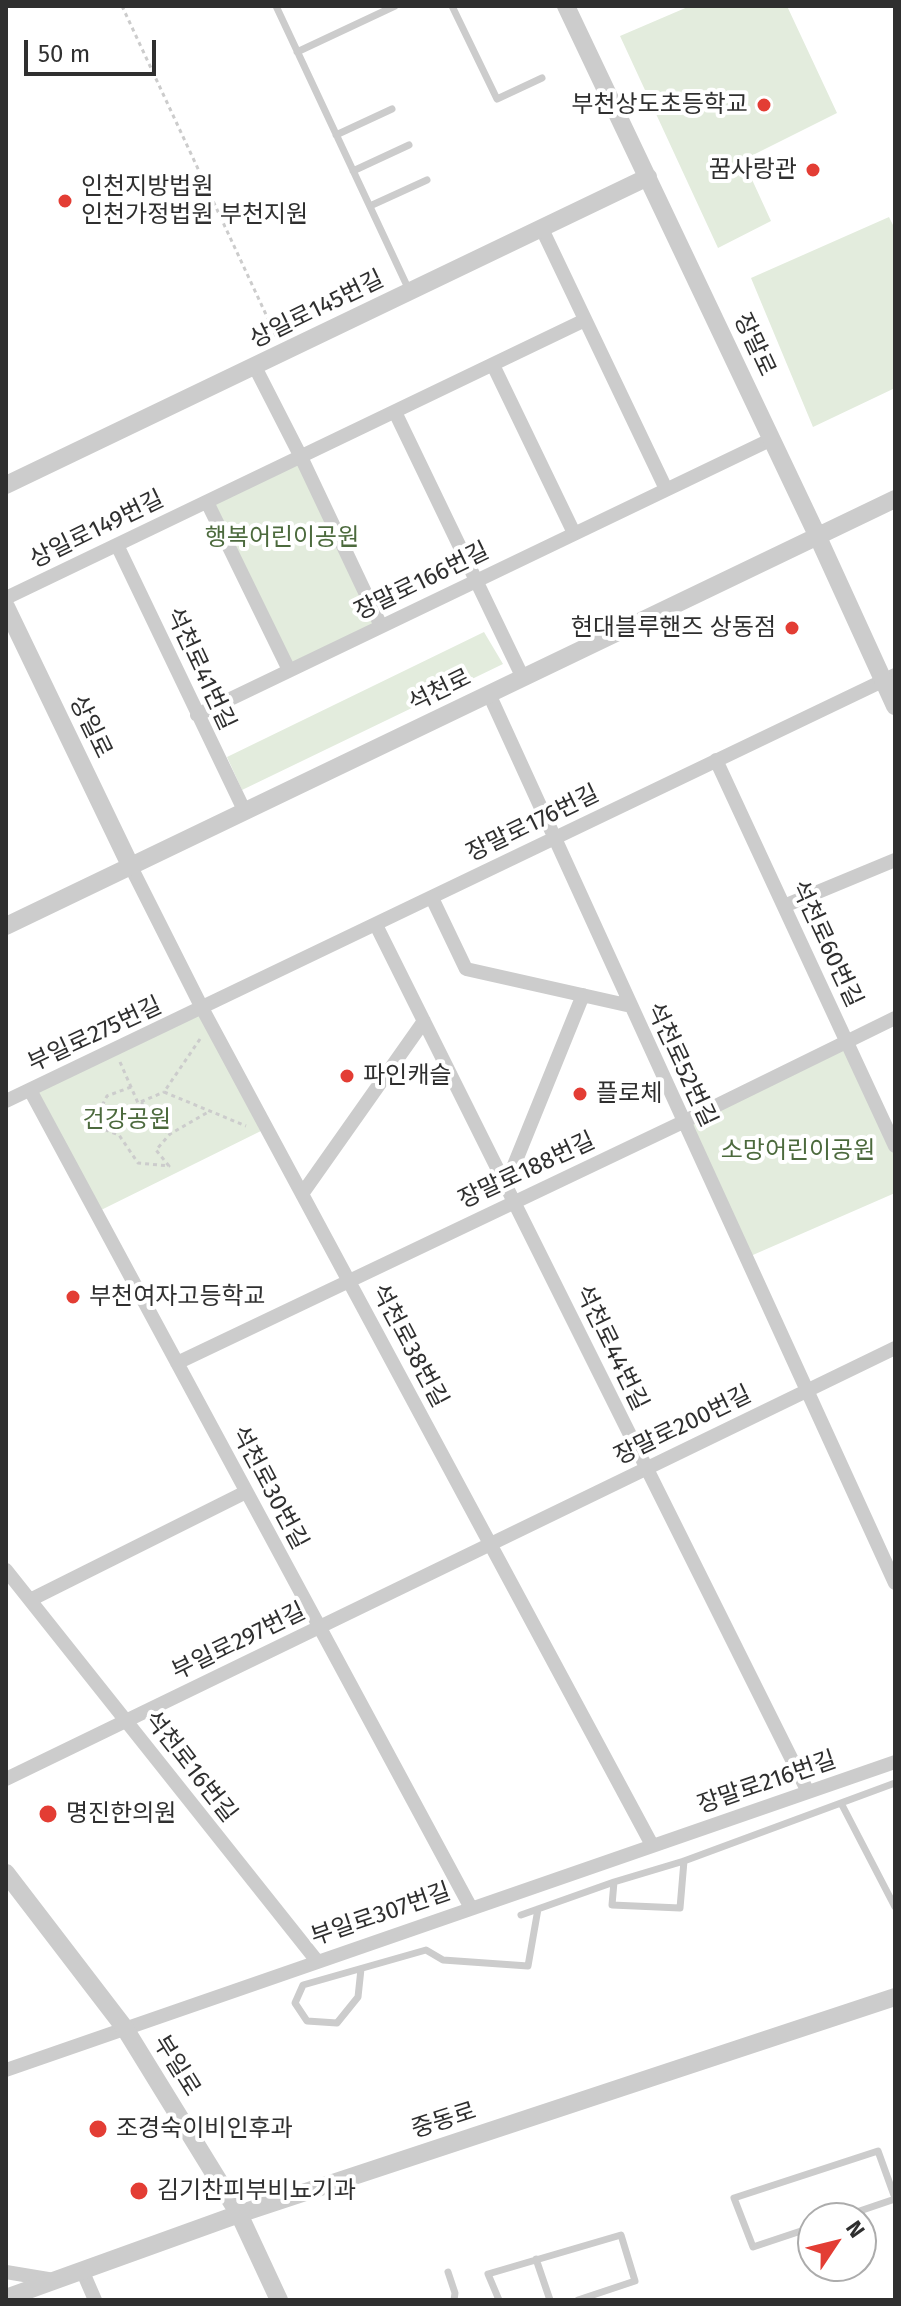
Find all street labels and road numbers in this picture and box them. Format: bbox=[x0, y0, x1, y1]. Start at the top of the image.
street label: 상일로145번길 bbox=[245, 265, 389, 355]
street label: 장말로 bbox=[727, 309, 781, 381]
street label: 상일로149번길 bbox=[25, 485, 169, 575]
street label: 장말로166번길 bbox=[350, 537, 494, 627]
street label: 석천로41번길 bbox=[159, 603, 241, 735]
street label: 석천로 bbox=[404, 664, 476, 718]
street label: 상일로 bbox=[63, 691, 117, 763]
street label: 장말로176번길 bbox=[462, 780, 604, 868]
street label: 석천로60번길 bbox=[784, 876, 868, 1012]
street label: 부일로275번길 bbox=[23, 991, 167, 1079]
street label: 석천로52번길 bbox=[640, 998, 722, 1132]
street label: 장말로188번길 bbox=[454, 1127, 600, 1215]
street label: 석천로38번길 bbox=[364, 1279, 454, 1413]
street label: 석천로44번길 bbox=[568, 1281, 654, 1415]
street label: 장말로200번길 bbox=[610, 1380, 756, 1472]
street label: 석천로30번길 bbox=[224, 1421, 314, 1555]
street label: 부일로297번길 bbox=[168, 1597, 310, 1687]
street label: 석천로16번길 bbox=[138, 1706, 242, 1828]
street label: 장말로216번길 bbox=[694, 1746, 840, 1820]
street label: 부일로307번길 bbox=[307, 1878, 455, 1952]
street label: 부일로 bbox=[146, 2030, 206, 2102]
street label: 중동로 bbox=[408, 2097, 480, 2145]

